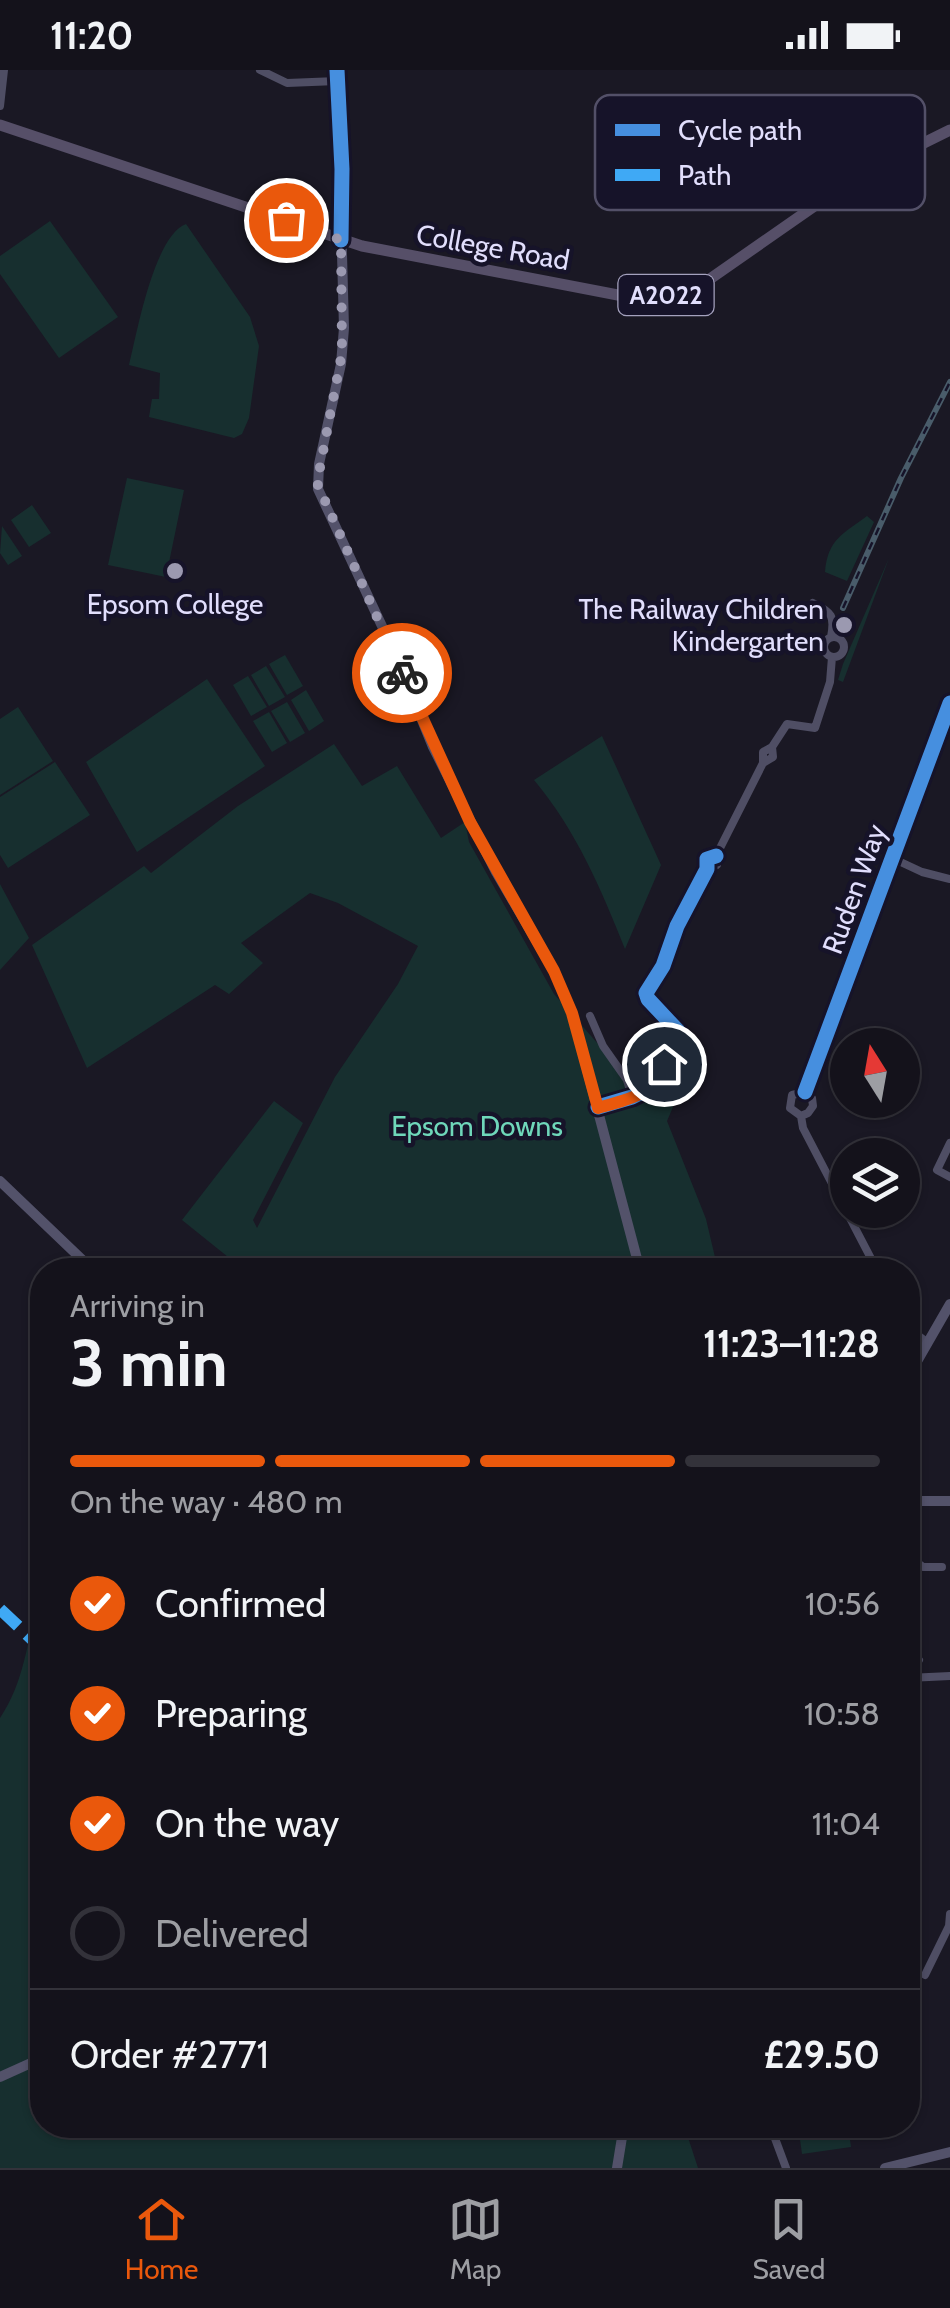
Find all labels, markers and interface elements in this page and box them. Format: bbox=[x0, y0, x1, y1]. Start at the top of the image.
text: 11:20 bbox=[50, 12, 133, 59]
legend bbox=[595, 95, 925, 210]
text: Cycle path bbox=[678, 113, 802, 147]
text: Path bbox=[678, 158, 731, 192]
pin bbox=[244, 178, 329, 263]
icon: bag bbox=[259, 193, 314, 248]
street label: College Road bbox=[414, 217, 572, 277]
road number: A2022 bbox=[618, 275, 714, 315]
marker: Epsom College bbox=[164, 560, 186, 582]
place label: Epsom College bbox=[87, 587, 263, 621]
place label: The Railway Children Kindergarten bbox=[578, 592, 824, 658]
marker: The Railway Children Kindergarten bbox=[833, 614, 855, 636]
courier bbox=[352, 623, 452, 723]
icon: bike bbox=[375, 646, 430, 701]
street label: Ruden Way bbox=[815, 820, 893, 958]
pin bbox=[622, 1022, 707, 1107]
north arrow bbox=[830, 1028, 920, 1118]
map controls bbox=[830, 1028, 920, 1228]
icon: home bbox=[637, 1037, 692, 1092]
park label: Epsom Downs bbox=[391, 1109, 563, 1143]
button: layers bbox=[830, 1138, 920, 1228]
text: Arriving in bbox=[70, 1286, 205, 1325]
text: 11:23–11:28 bbox=[703, 1320, 880, 1367]
text: 3 min bbox=[70, 1323, 228, 1402]
text: On the way · 480 m bbox=[70, 1482, 343, 1521]
icon: check bbox=[70, 1576, 125, 1631]
text: Confirmed bbox=[155, 1580, 326, 1627]
text: 10:56 bbox=[805, 1584, 880, 1623]
icon: check bbox=[70, 1686, 125, 1741]
text: Preparing bbox=[155, 1690, 307, 1737]
text: 10:58 bbox=[804, 1694, 880, 1733]
icon: check bbox=[70, 1796, 125, 1851]
text: On the way bbox=[155, 1800, 339, 1847]
text: 11:04 bbox=[812, 1804, 880, 1843]
text: Delivered bbox=[155, 1910, 309, 1957]
text: Order #2771 bbox=[70, 2031, 269, 2078]
text: £29.50 bbox=[764, 2031, 880, 2078]
tab: Home bbox=[125, 2192, 198, 2286]
tab: Map bbox=[448, 2192, 503, 2286]
tab: Saved bbox=[753, 2192, 825, 2286]

